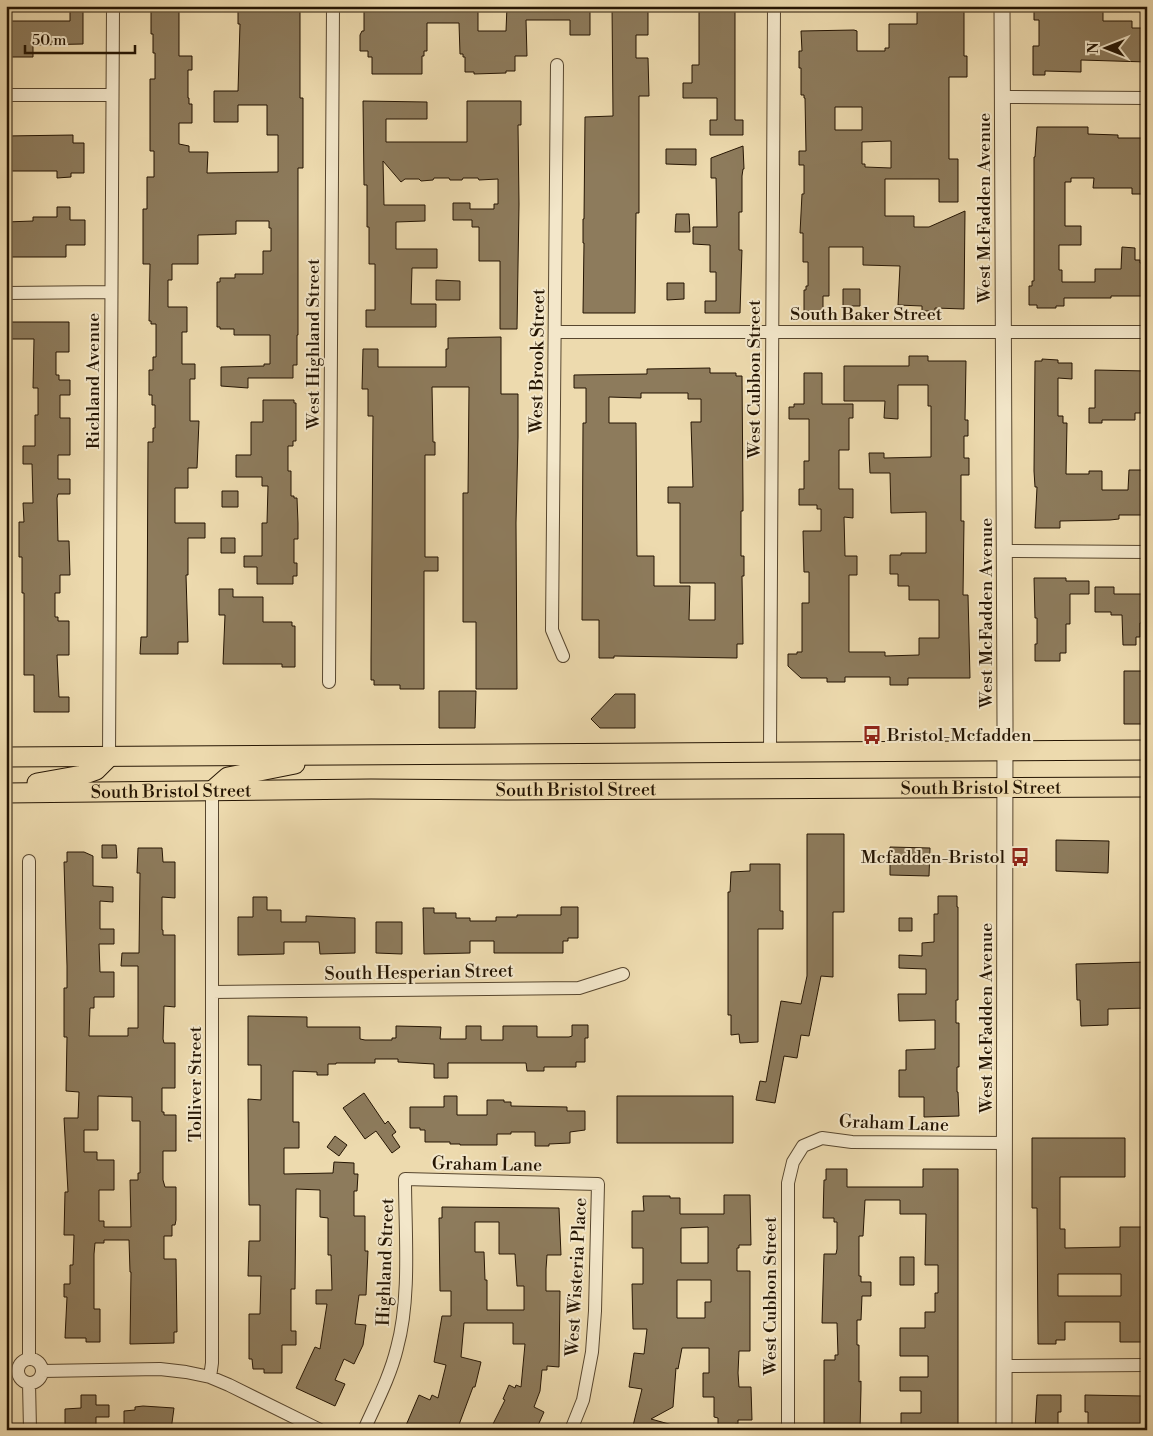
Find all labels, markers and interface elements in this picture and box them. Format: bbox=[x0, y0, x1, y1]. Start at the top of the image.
scale bar bbox=[25, 22, 135, 54]
north arrow bbox=[1080, 22, 1130, 72]
text: 50 m bbox=[32, 31, 66, 50]
text: N bbox=[1085, 42, 1103, 54]
street label: West McFadden Avenue bbox=[973, 113, 996, 304]
street label: West Highland Street bbox=[302, 258, 325, 430]
street label: West Brook Street bbox=[525, 288, 550, 435]
street label: West Cubbon Street bbox=[743, 299, 766, 459]
street label: South Baker Street bbox=[790, 303, 943, 326]
street label: Richland Avenue bbox=[82, 313, 105, 449]
street label: West McFadden Avenue bbox=[975, 518, 998, 709]
bus stop icon: Bristol-Mcfadden bbox=[861, 724, 883, 746]
place label: Bristol-Mcfadden bbox=[886, 724, 1032, 747]
street label: South Bristol Street bbox=[901, 776, 1062, 800]
street label: South Bristol Street bbox=[495, 778, 657, 802]
street label: South Bristol Street bbox=[90, 779, 252, 804]
place label: Mcfadden-Bristol bbox=[861, 846, 1006, 869]
bus stop icon: Mcfadden-Bristol bbox=[1009, 846, 1031, 868]
street label: West McFadden Avenue bbox=[975, 923, 998, 1114]
street label: South Hesperian Street bbox=[324, 959, 514, 986]
street label: Tolliver Street bbox=[184, 1025, 207, 1142]
street label: Graham Lane bbox=[838, 1110, 949, 1137]
street label: Graham Lane bbox=[432, 1152, 542, 1177]
street label: Highland Street bbox=[372, 1197, 399, 1327]
street label: West Wisteria Place bbox=[561, 1197, 592, 1358]
street label: West Cubbon Street bbox=[759, 1216, 782, 1376]

